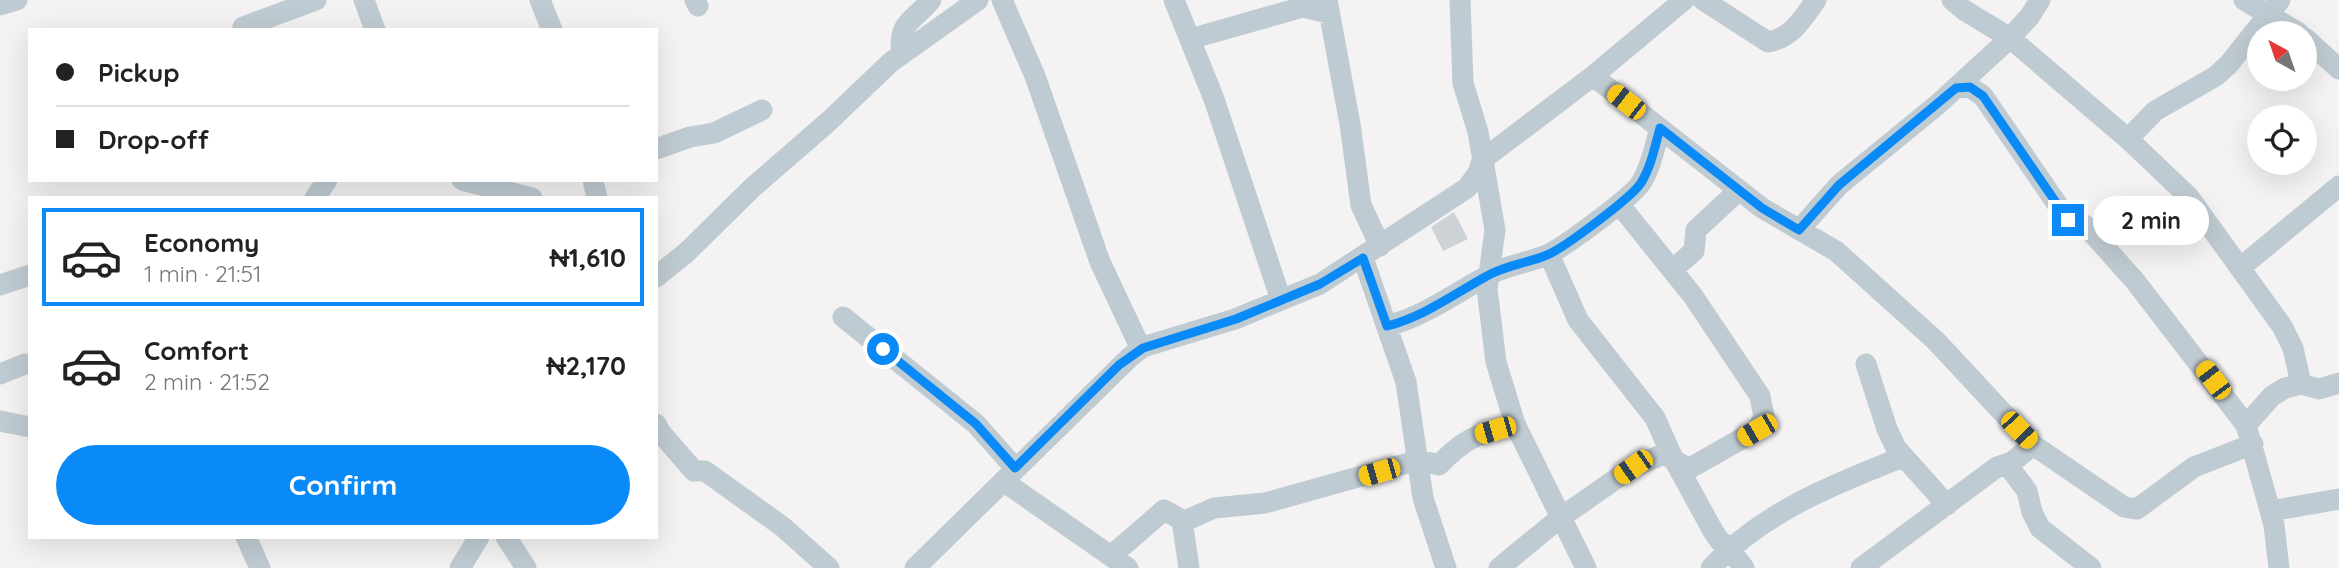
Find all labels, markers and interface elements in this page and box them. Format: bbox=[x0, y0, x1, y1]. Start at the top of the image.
north arrow bbox=[2247, 21, 2317, 91]
map controls bbox=[2247, 21, 2317, 175]
text: Pickup bbox=[98, 56, 180, 89]
car bbox=[1603, 81, 1650, 123]
button: locate bbox=[2247, 105, 2317, 175]
text: Drop-off bbox=[98, 123, 209, 156]
callout: 2 min bbox=[2092, 196, 2208, 244]
route end bbox=[2052, 204, 2084, 236]
text: 2 min bbox=[2121, 206, 2181, 235]
icon: car bbox=[60, 226, 123, 289]
text: Economy bbox=[144, 226, 259, 259]
text: ₦1,610 bbox=[550, 241, 626, 274]
text: 1 min · 21:51 bbox=[144, 259, 262, 288]
route start bbox=[867, 333, 899, 365]
icon: car bbox=[60, 334, 123, 397]
text: Comfort bbox=[144, 334, 249, 367]
text: ₦2,170 bbox=[546, 349, 626, 382]
car bbox=[2192, 357, 2235, 403]
text: 2 min · 21:52 bbox=[144, 367, 270, 396]
car bbox=[1997, 408, 2042, 452]
car bbox=[1734, 410, 1781, 450]
car bbox=[1472, 414, 1519, 446]
button: Confirm bbox=[56, 445, 630, 525]
car bbox=[1610, 446, 1657, 488]
car bbox=[1356, 456, 1403, 488]

